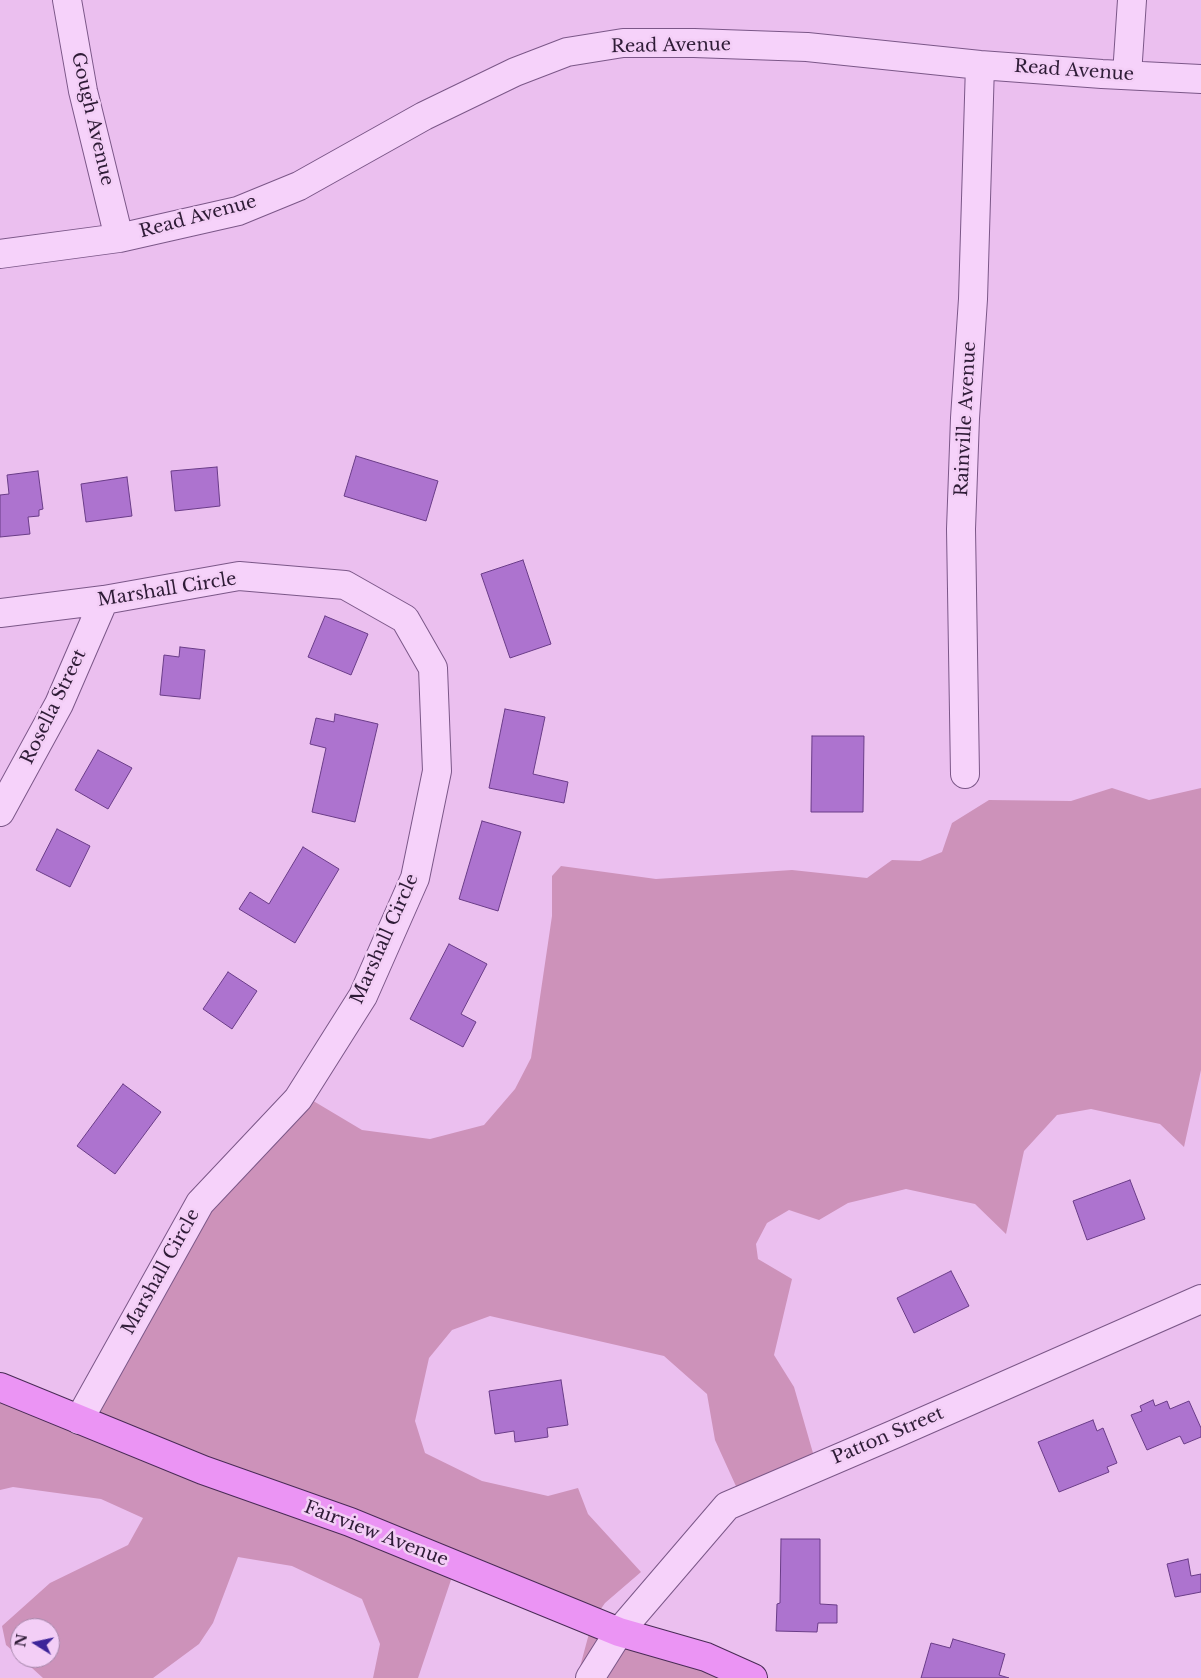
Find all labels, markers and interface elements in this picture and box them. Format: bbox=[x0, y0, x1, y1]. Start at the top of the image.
street label: Read Avenue bbox=[611, 34, 731, 58]
street label: Gough Avenue bbox=[66, 50, 118, 188]
street label: Read Avenue bbox=[1013, 56, 1135, 86]
street label: Read Avenue bbox=[137, 191, 259, 243]
street label: Rainville Avenue bbox=[951, 341, 981, 497]
street label: Marshall Circle bbox=[96, 568, 238, 612]
street label: Rosella Street bbox=[17, 646, 91, 768]
street label: Marshall Circle bbox=[347, 871, 423, 1007]
street label: Marshall Circle bbox=[118, 1205, 204, 1339]
street label: Patton Street bbox=[829, 1403, 947, 1469]
street label: Fairview Avenue bbox=[301, 1497, 451, 1571]
north arrow bbox=[10, 1618, 60, 1668]
text: N bbox=[11, 1633, 31, 1649]

